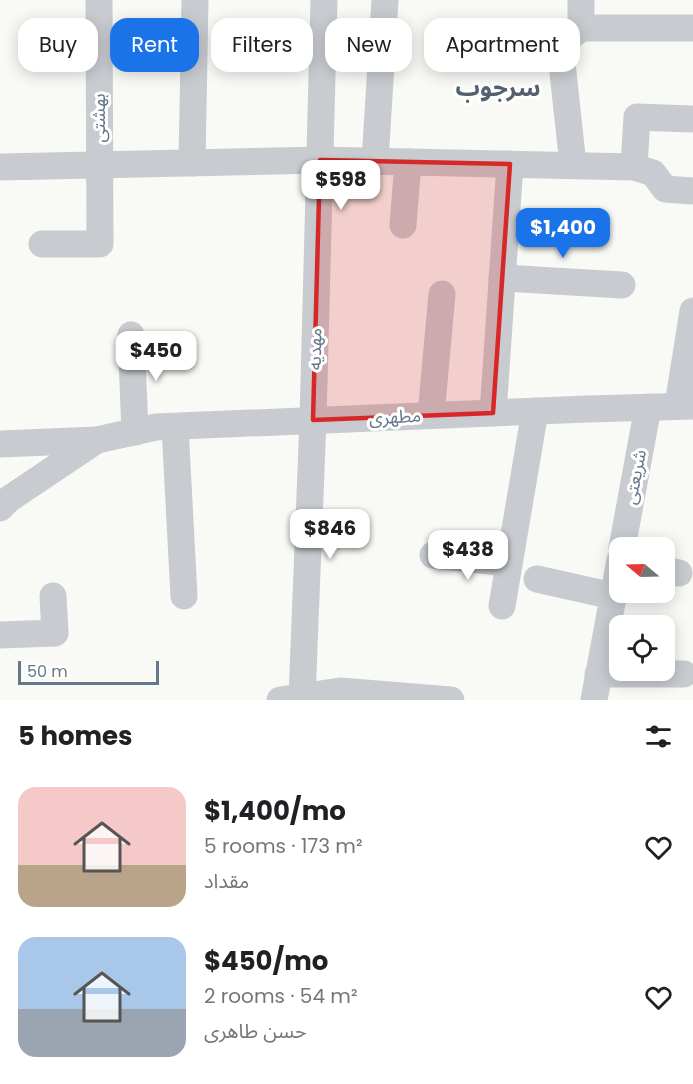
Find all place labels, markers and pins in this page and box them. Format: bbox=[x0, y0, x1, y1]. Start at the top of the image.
pin: $598 bbox=[305, 160, 377, 211]
pin: $1,400 bbox=[514, 208, 612, 259]
pin: $450 bbox=[120, 331, 192, 382]
pin: $846 bbox=[294, 509, 366, 560]
pin: $438 bbox=[432, 530, 504, 581]

